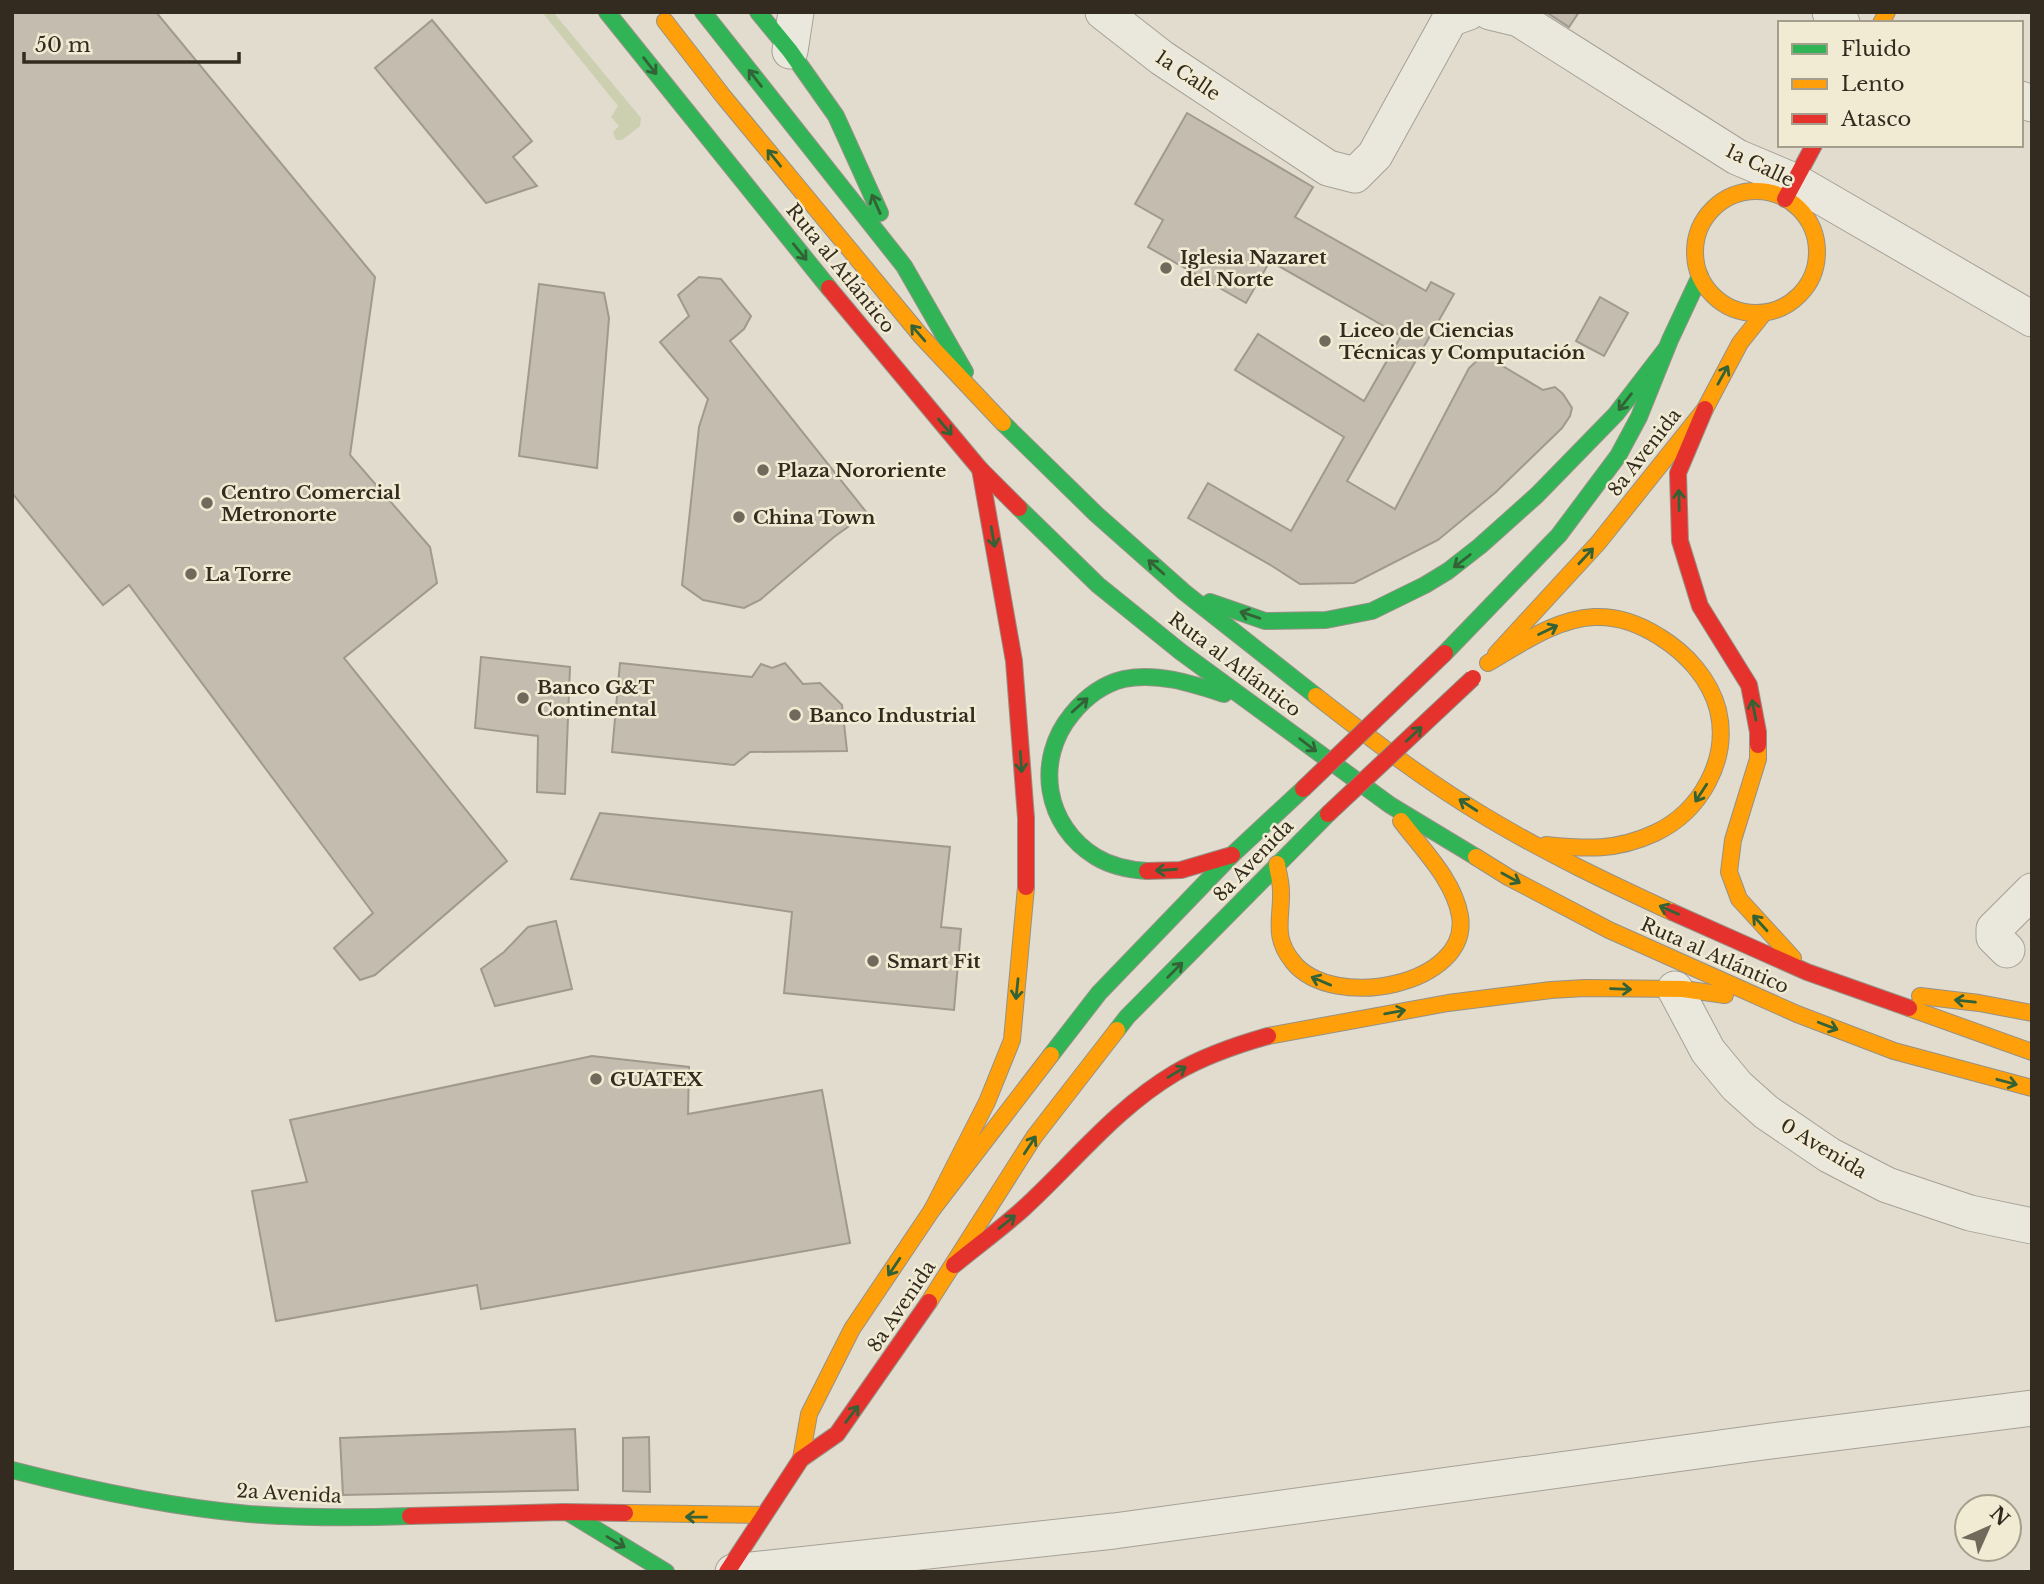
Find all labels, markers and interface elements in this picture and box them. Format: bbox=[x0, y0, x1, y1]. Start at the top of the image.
scale bar bbox=[24, 21, 240, 65]
legend bbox=[1778, 21, 2023, 147]
text: 50 m bbox=[35, 32, 91, 58]
text: Fluido bbox=[1841, 36, 1911, 62]
street label: 1a Calle bbox=[1151, 45, 1225, 105]
one-way arrow bbox=[642, 56, 657, 75]
one-way arrow bbox=[748, 69, 763, 87]
text: Lento bbox=[1841, 71, 1904, 97]
text: Atasco bbox=[1840, 106, 1911, 132]
street label: 1a Calle bbox=[1722, 139, 1798, 192]
one-way arrow bbox=[766, 149, 781, 167]
one-way arrow bbox=[869, 193, 882, 215]
street label: Ruta al Atlántico bbox=[781, 199, 900, 338]
one-way arrow bbox=[792, 243, 808, 261]
place label: Iglesia Nazaret del Norte bbox=[1180, 246, 1327, 291]
marker: Iglesia Nazaret del Norte bbox=[1158, 260, 1174, 276]
place label: Liceo de Ciencias Técnicas y Computación bbox=[1339, 319, 1586, 364]
one-way arrow bbox=[910, 324, 926, 342]
marker: Liceo de Ciencias Técnicas y Computación bbox=[1317, 333, 1333, 349]
one-way arrow bbox=[1716, 366, 1730, 386]
one-way arrow bbox=[1617, 393, 1632, 411]
street label: 8a Avenida bbox=[1603, 403, 1686, 501]
one-way arrow bbox=[937, 418, 953, 436]
place label: Plaza Nororiente bbox=[777, 459, 946, 482]
marker: Plaza Nororiente bbox=[755, 462, 771, 478]
place label: Centro Comercial Metronorte bbox=[221, 481, 401, 526]
one-way arrow bbox=[1672, 488, 1686, 511]
marker: Centro Comercial Metronorte bbox=[199, 495, 215, 511]
place label: China Town bbox=[753, 506, 876, 529]
marker: China Town bbox=[731, 509, 747, 525]
one-way arrow bbox=[986, 525, 1000, 548]
one-way arrow bbox=[1577, 548, 1594, 565]
one-way arrow bbox=[1453, 553, 1471, 568]
one-way arrow bbox=[1148, 559, 1165, 576]
place label: La Torre bbox=[205, 563, 291, 586]
marker: La Torre bbox=[183, 566, 199, 582]
street label: Ruta al Atlántico bbox=[1164, 607, 1305, 722]
one-way arrow bbox=[1239, 608, 1261, 620]
one-way arrow bbox=[1537, 623, 1558, 636]
place label: Banco G&T Continental bbox=[537, 676, 657, 721]
marker: Banco G&T Continental bbox=[515, 690, 531, 706]
one-way arrow bbox=[1071, 696, 1088, 713]
one-way arrow bbox=[1747, 699, 1760, 722]
place label: Banco Industrial bbox=[809, 704, 976, 727]
marker: Banco Industrial bbox=[787, 707, 803, 723]
one-way arrow bbox=[1405, 725, 1422, 742]
one-way arrow bbox=[1298, 737, 1317, 752]
one-way arrow bbox=[1015, 750, 1028, 773]
one-way arrow bbox=[1694, 782, 1708, 802]
one-way arrow bbox=[1458, 798, 1478, 812]
street label: 8a Avenida bbox=[1209, 814, 1298, 906]
one-way arrow bbox=[1155, 864, 1178, 877]
one-way arrow bbox=[1500, 872, 1521, 885]
one-way arrow bbox=[1659, 903, 1680, 916]
street label: Ruta al Atlántico bbox=[1637, 912, 1792, 998]
one-way arrow bbox=[1752, 914, 1768, 932]
place label: Smart Fit bbox=[887, 950, 981, 973]
marker: Smart Fit bbox=[865, 953, 881, 969]
one-way arrow bbox=[1166, 962, 1183, 979]
one-way arrow bbox=[1311, 973, 1332, 986]
one-way arrow bbox=[1010, 977, 1023, 1000]
one-way arrow bbox=[1609, 982, 1632, 996]
one-way arrow bbox=[1954, 995, 1976, 1008]
one-way arrow bbox=[1383, 1004, 1406, 1018]
one-way arrow bbox=[1816, 1021, 1838, 1034]
one-way arrow bbox=[1167, 1065, 1187, 1079]
place label: GUATEX bbox=[610, 1068, 704, 1091]
marker: GUATEX bbox=[588, 1071, 604, 1087]
one-way arrow bbox=[1996, 1076, 2018, 1089]
street label: 0 Avenida bbox=[1776, 1114, 1872, 1183]
one-way arrow bbox=[1022, 1136, 1037, 1155]
one-way arrow bbox=[997, 1214, 1015, 1229]
street label: 8a Avenida bbox=[862, 1256, 941, 1356]
one-way arrow bbox=[887, 1256, 901, 1276]
one-way arrow bbox=[844, 1405, 859, 1424]
street label: 2a Avenida bbox=[236, 1479, 343, 1508]
north arrow bbox=[1953, 1493, 2023, 1563]
text: N bbox=[1985, 1502, 2014, 1531]
one-way arrow bbox=[685, 1510, 708, 1523]
one-way arrow bbox=[606, 1535, 625, 1550]

